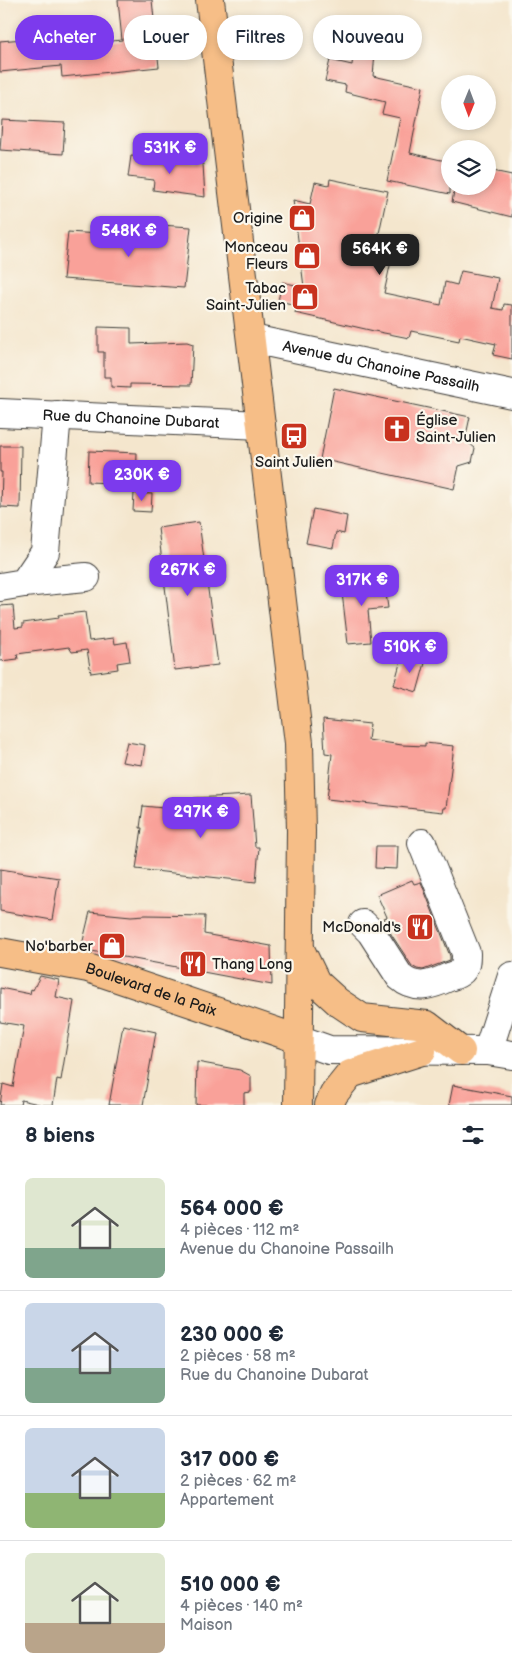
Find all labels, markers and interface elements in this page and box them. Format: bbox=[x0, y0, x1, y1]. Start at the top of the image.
chip: Acheter bbox=[15, 15, 114, 60]
chip: Louer bbox=[124, 15, 207, 60]
chip: Filtres bbox=[217, 15, 303, 60]
chip: Nouveau bbox=[313, 15, 422, 60]
north arrow bbox=[441, 75, 496, 130]
map controls bbox=[441, 75, 496, 195]
pin: 531K € bbox=[129, 132, 211, 175]
text: 531K € bbox=[144, 139, 196, 158]
button: layers bbox=[441, 140, 496, 195]
shop icon: Origine bbox=[287, 203, 317, 233]
place label: Origine bbox=[233, 209, 283, 228]
pin: 548K € bbox=[88, 216, 170, 258]
text: 548K € bbox=[101, 222, 157, 241]
pin: 564K € bbox=[339, 234, 421, 276]
place label: Monceau Fleurs bbox=[224, 238, 289, 274]
text: 564K € bbox=[352, 240, 408, 259]
shop icon: Monceau Fleurs bbox=[292, 241, 322, 271]
place label: Tabac Saint-Julien bbox=[206, 279, 286, 315]
shop icon: Tabac Saint-Julien bbox=[290, 282, 320, 312]
street label: Avenue du Chanoine Passailh bbox=[281, 336, 481, 396]
street label: Rue du Chanoine Dubarat bbox=[42, 405, 220, 433]
place label: Église Saint-Julien bbox=[416, 411, 496, 447]
church icon: Église Saint-Julien bbox=[382, 414, 412, 444]
bus stop icon: Saint Julien bbox=[279, 421, 309, 451]
place label: Saint Julien bbox=[255, 453, 333, 472]
pin: 230K € bbox=[101, 460, 183, 502]
text: 230K € bbox=[114, 466, 170, 485]
pin: 267K € bbox=[147, 554, 229, 597]
text: 267K € bbox=[160, 561, 216, 580]
pin: 317K € bbox=[321, 564, 403, 607]
text: 317K € bbox=[336, 571, 388, 590]
pin: 510K € bbox=[369, 632, 451, 674]
text: 510K € bbox=[383, 638, 437, 657]
pin: 297K € bbox=[160, 796, 242, 839]
text: 297K € bbox=[173, 803, 229, 822]
restaurant icon: McDonald's bbox=[405, 912, 435, 942]
place label: McDonald's bbox=[322, 918, 402, 937]
shop icon: No'barber bbox=[97, 931, 127, 961]
place label: No'barber bbox=[25, 937, 94, 956]
restaurant icon: Thang Long bbox=[178, 949, 208, 979]
place label: Thang Long bbox=[212, 955, 292, 974]
street label: Boulevard de la Paix bbox=[83, 958, 219, 1020]
icon: filters bbox=[459, 1121, 487, 1149]
text: 8 biens bbox=[25, 1123, 95, 1148]
text: 564 000 € bbox=[180, 1196, 284, 1221]
icon: home bbox=[65, 1198, 125, 1258]
text: 4 pièces · 112 m² bbox=[180, 1221, 299, 1240]
text: Avenue du Chanoine Passailh bbox=[180, 1240, 394, 1259]
text: 230 000 € bbox=[180, 1322, 284, 1347]
icon: home bbox=[65, 1323, 125, 1383]
text: 2 pièces · 58 m² bbox=[180, 1347, 296, 1366]
text: Rue du Chanoine Dubarat bbox=[180, 1366, 369, 1385]
text: 317 000 € bbox=[180, 1447, 279, 1472]
icon: home bbox=[65, 1448, 125, 1508]
text: 2 pièces · 62 m² bbox=[180, 1472, 296, 1491]
text: Appartement bbox=[180, 1491, 274, 1510]
text: 510 000 € bbox=[180, 1572, 280, 1597]
icon: home bbox=[65, 1573, 125, 1633]
text: 4 pièces · 140 m² bbox=[180, 1597, 303, 1616]
text: Maison bbox=[180, 1616, 233, 1635]

